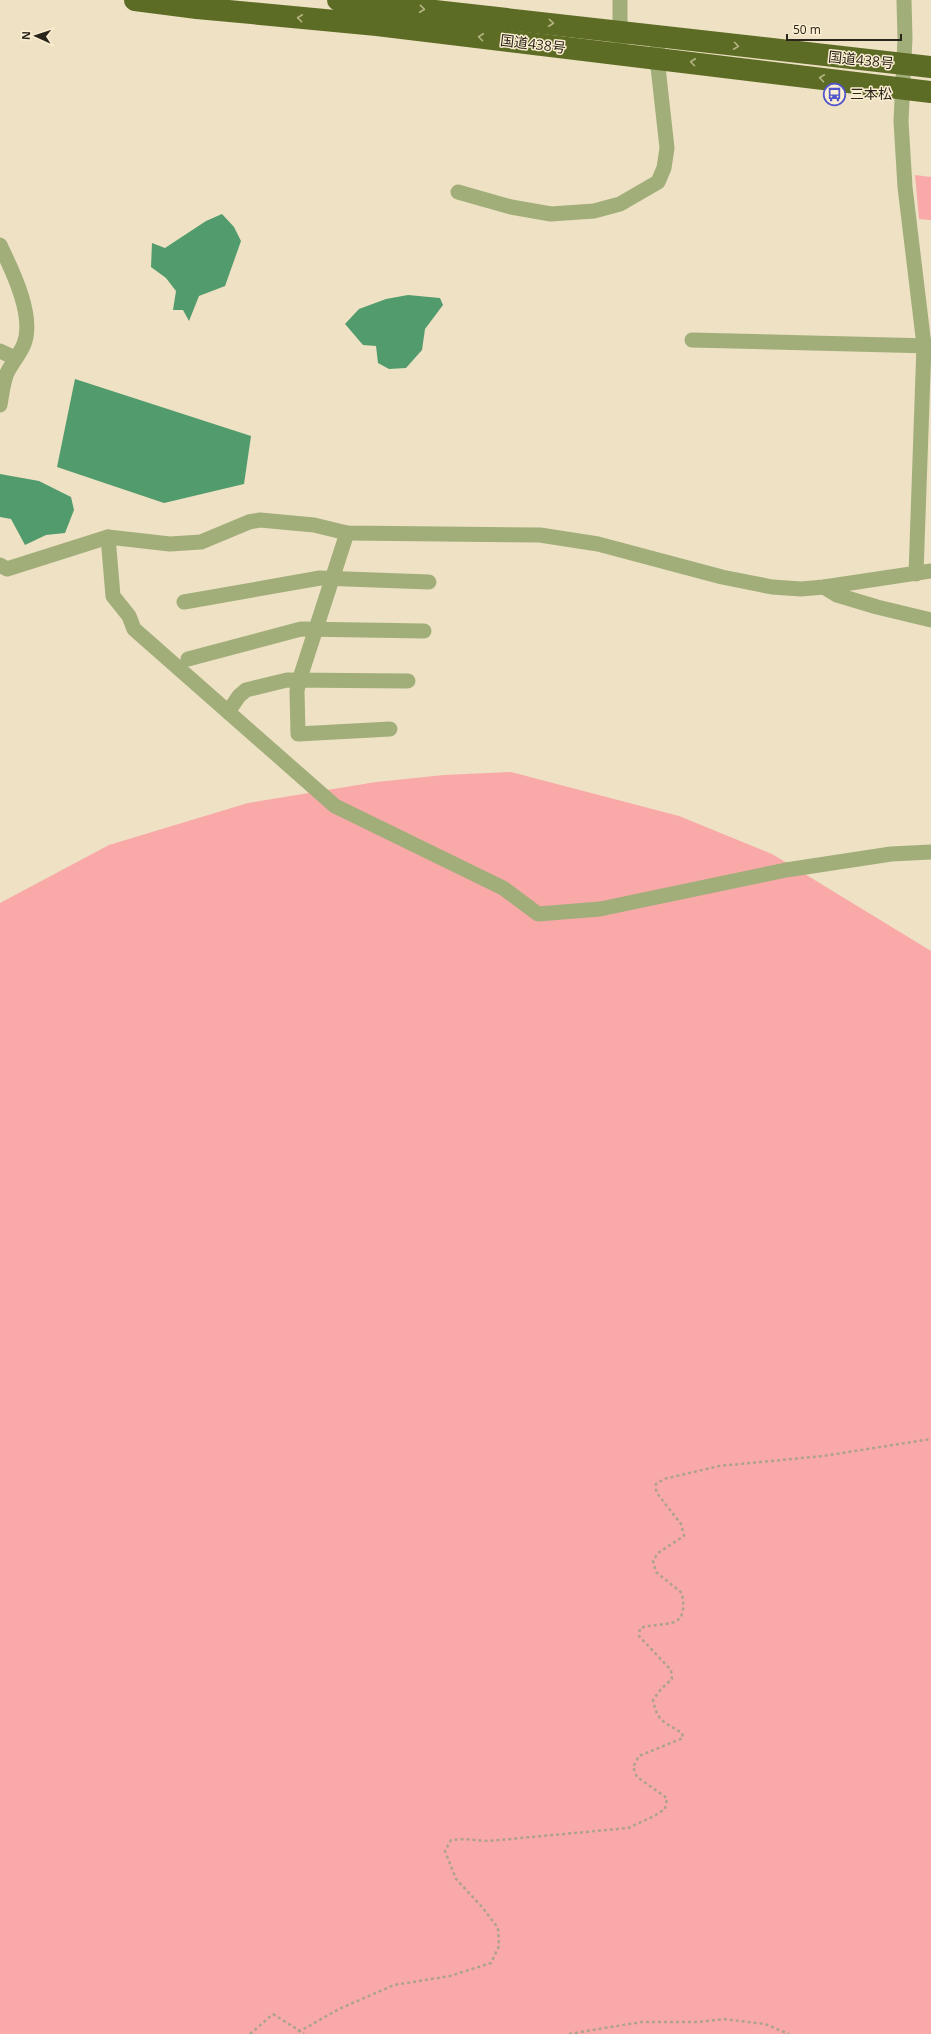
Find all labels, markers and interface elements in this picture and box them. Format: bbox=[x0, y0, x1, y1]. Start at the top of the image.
one-way arrow bbox=[419, 4, 425, 13]
one-way arrow bbox=[297, 14, 303, 23]
north arrow bbox=[16, 16, 56, 56]
scale bar bbox=[787, 16, 901, 42]
one-way arrow bbox=[548, 19, 554, 28]
text: 50 m bbox=[793, 21, 821, 38]
street label: 国道438号 bbox=[499, 30, 567, 57]
text: N bbox=[18, 31, 33, 40]
one-way arrow bbox=[478, 33, 484, 42]
one-way arrow bbox=[733, 41, 739, 50]
street label: 国道438号 bbox=[827, 47, 895, 72]
one-way arrow bbox=[690, 58, 696, 67]
one-way arrow bbox=[819, 73, 825, 82]
bus stop icon: 三本松 bbox=[821, 81, 847, 107]
place label: 三本松 bbox=[850, 84, 892, 103]

